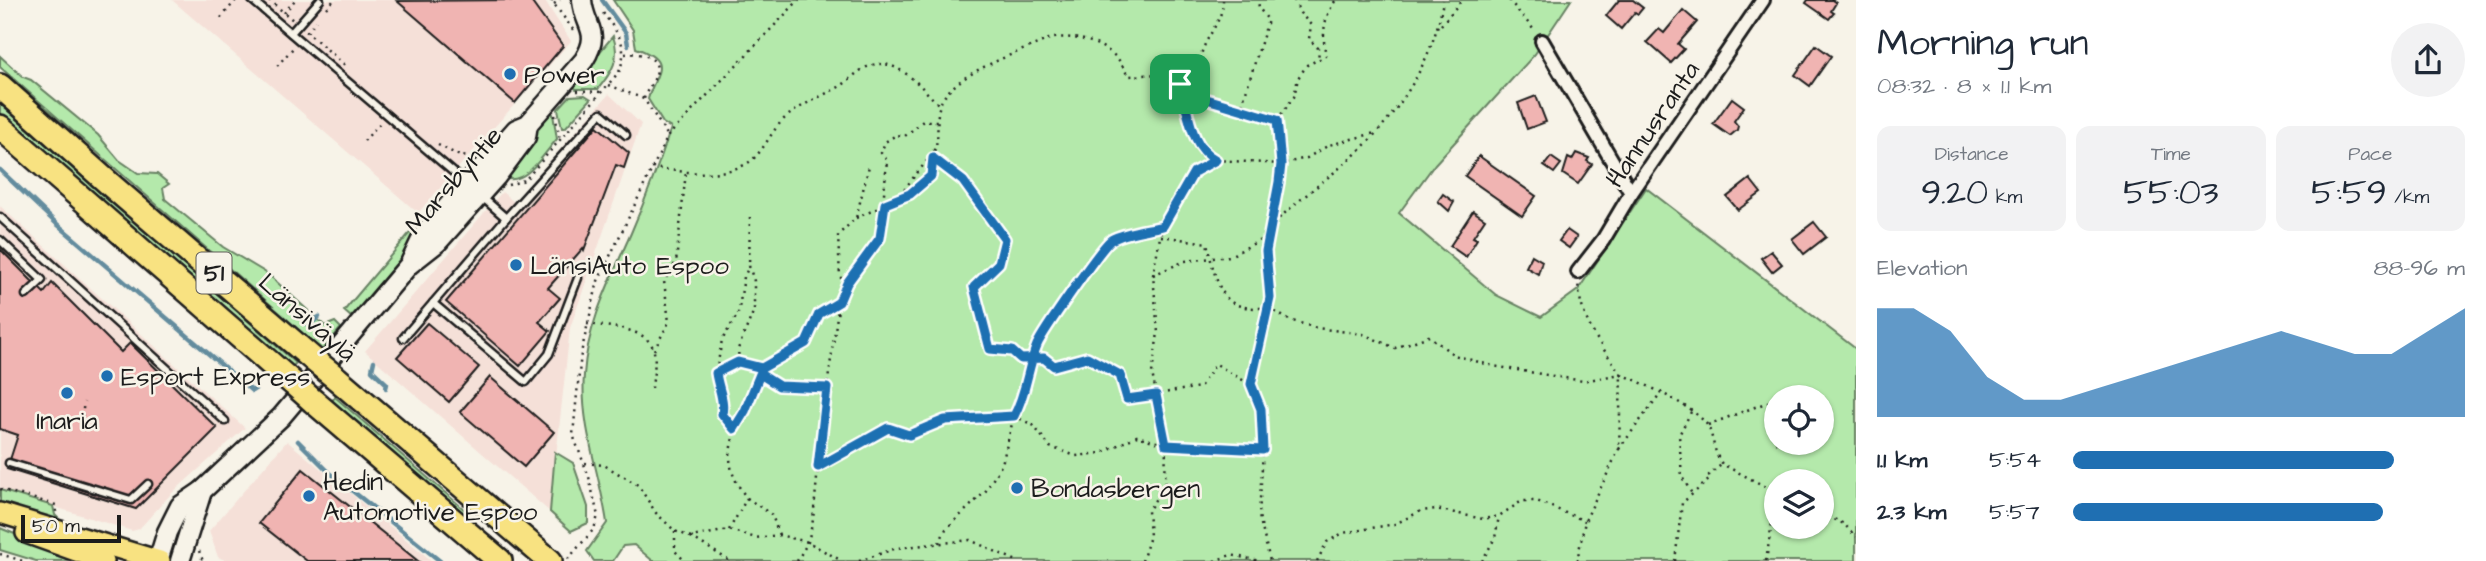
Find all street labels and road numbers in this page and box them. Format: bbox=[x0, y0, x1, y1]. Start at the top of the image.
street label: Hannusranta bbox=[1597, 54, 1708, 195]
street label: Marsbyntie bbox=[397, 119, 512, 244]
road number: 51 bbox=[196, 252, 232, 294]
street label: Länsiväylä bbox=[249, 265, 364, 372]

